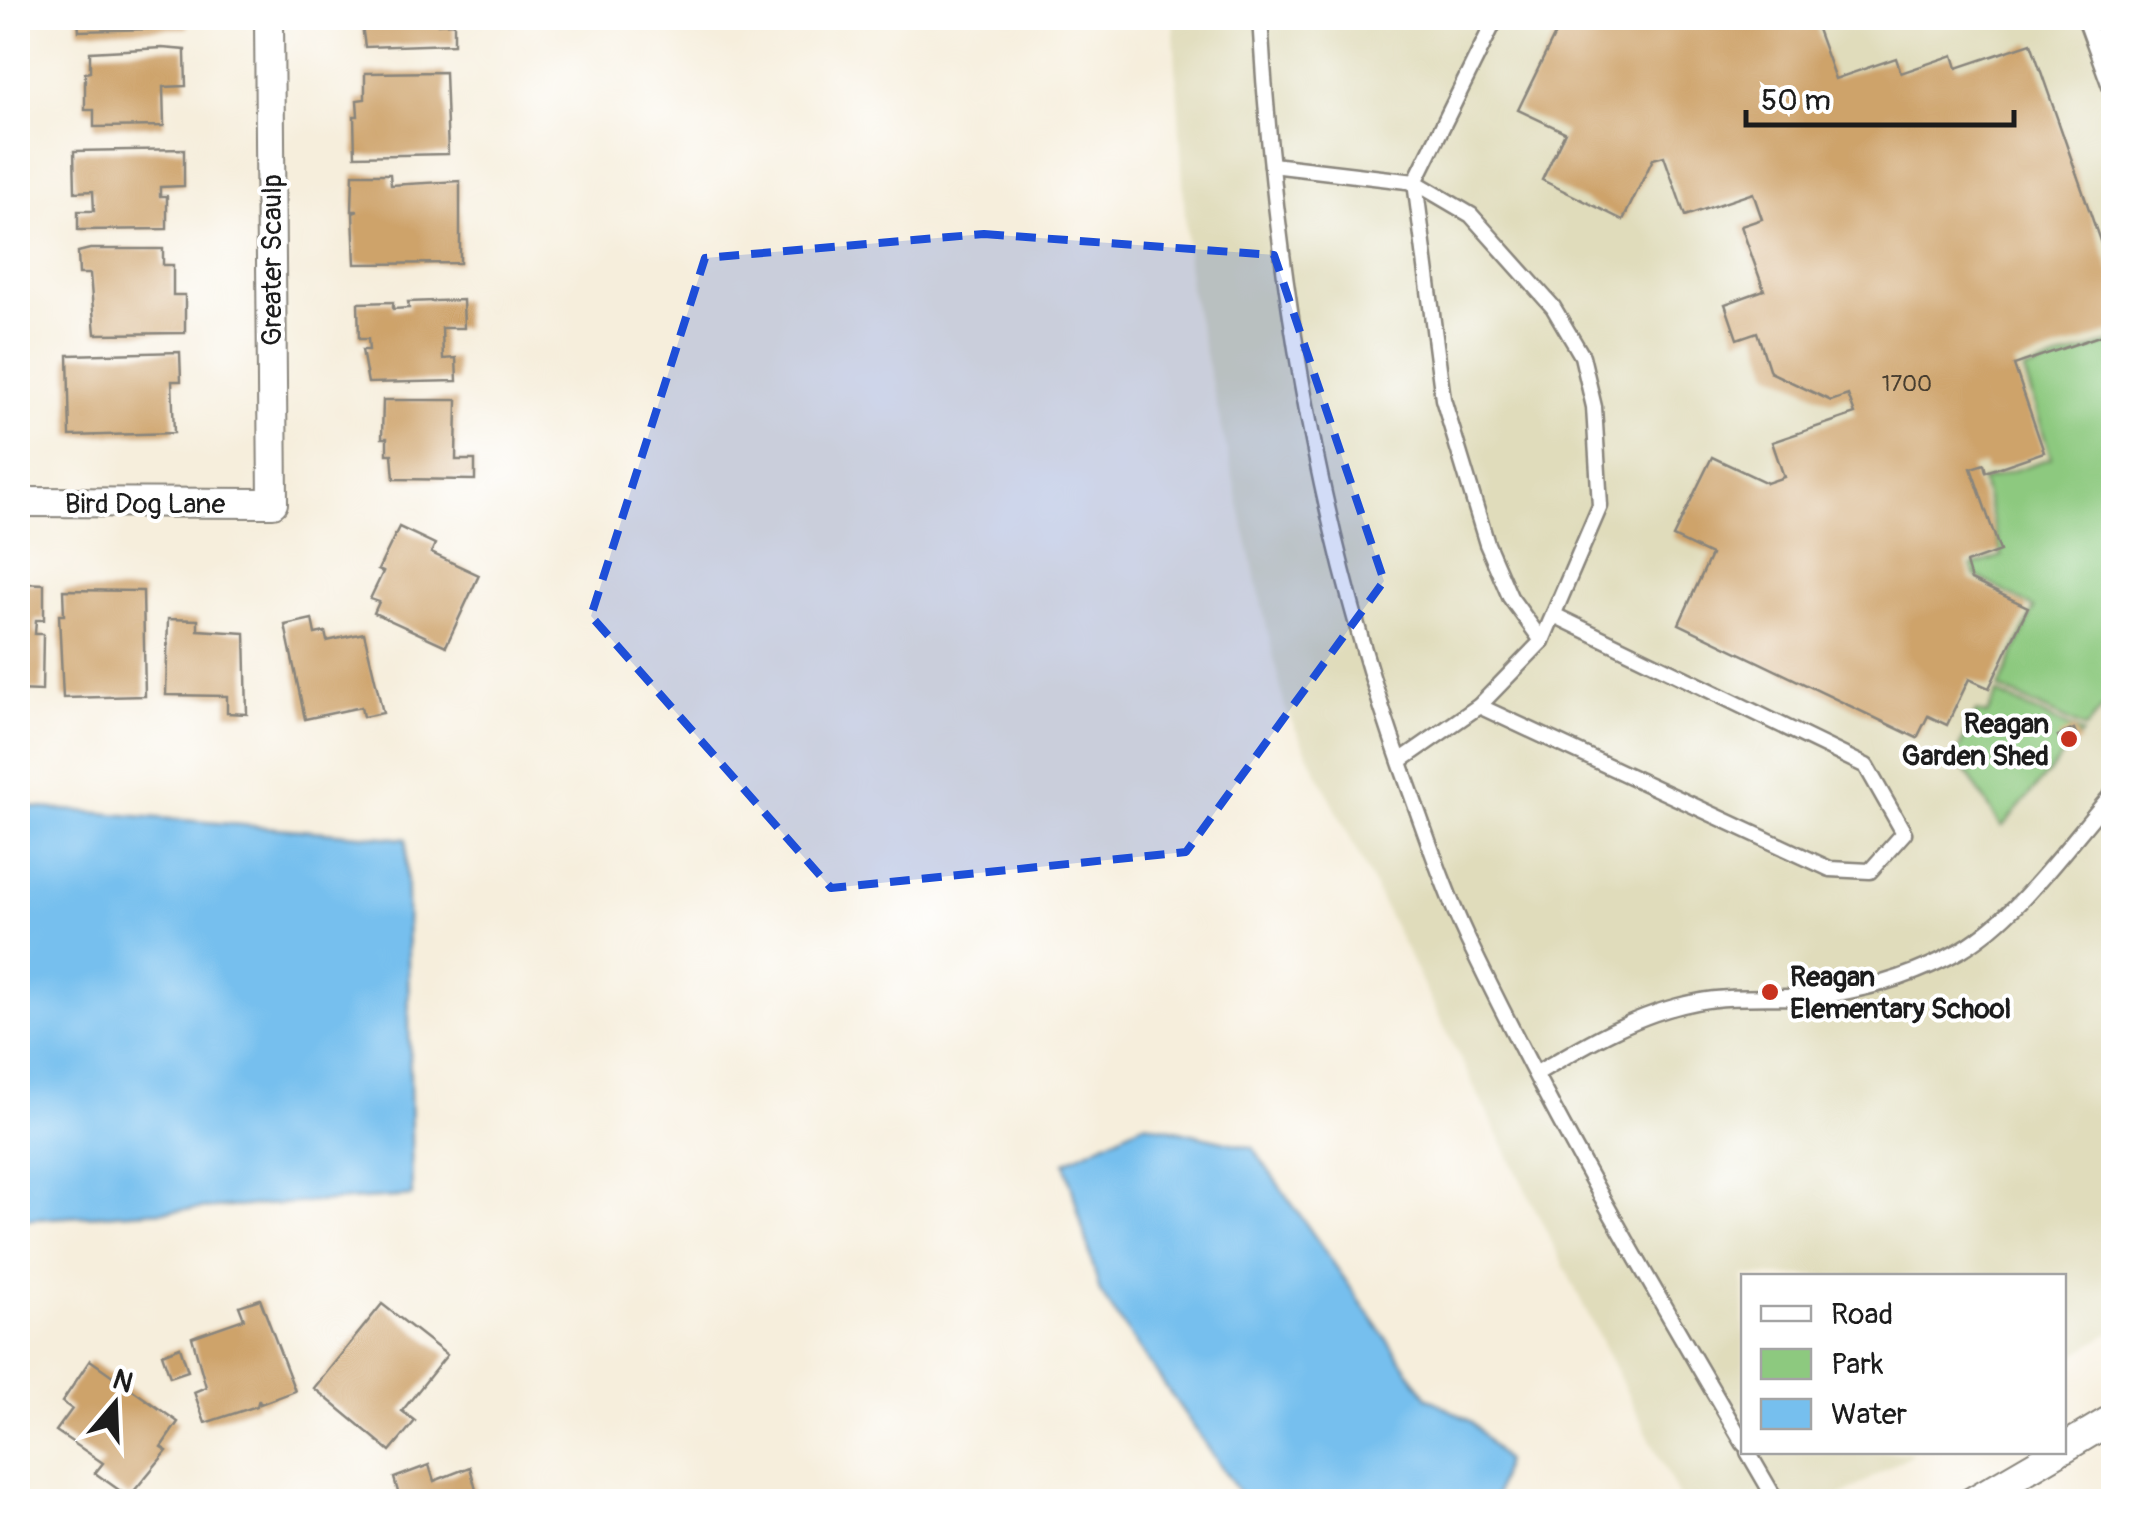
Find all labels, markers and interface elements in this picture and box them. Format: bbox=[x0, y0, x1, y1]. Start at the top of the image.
scale bar bbox=[1746, 65, 2014, 127]
text: 50 m bbox=[1761, 82, 1831, 119]
street label: Greater Scaulp bbox=[255, 174, 290, 346]
house number: 1700 bbox=[1882, 370, 1932, 398]
street label: Bird Dog Lane bbox=[65, 487, 225, 522]
place label: Reagan Garden Shed bbox=[1902, 707, 2049, 774]
marker: Reagan Garden Shed bbox=[2058, 728, 2080, 750]
place label: Reagan Elementary School bbox=[1790, 960, 2011, 1027]
marker: Reagan Elementary School bbox=[1759, 981, 1781, 1003]
legend bbox=[1741, 1274, 2066, 1454]
text: Road bbox=[1831, 1296, 1893, 1333]
text: Park bbox=[1831, 1346, 1884, 1383]
north arrow bbox=[65, 1354, 165, 1454]
text: N bbox=[108, 1362, 137, 1401]
text: Water bbox=[1831, 1396, 1908, 1433]

